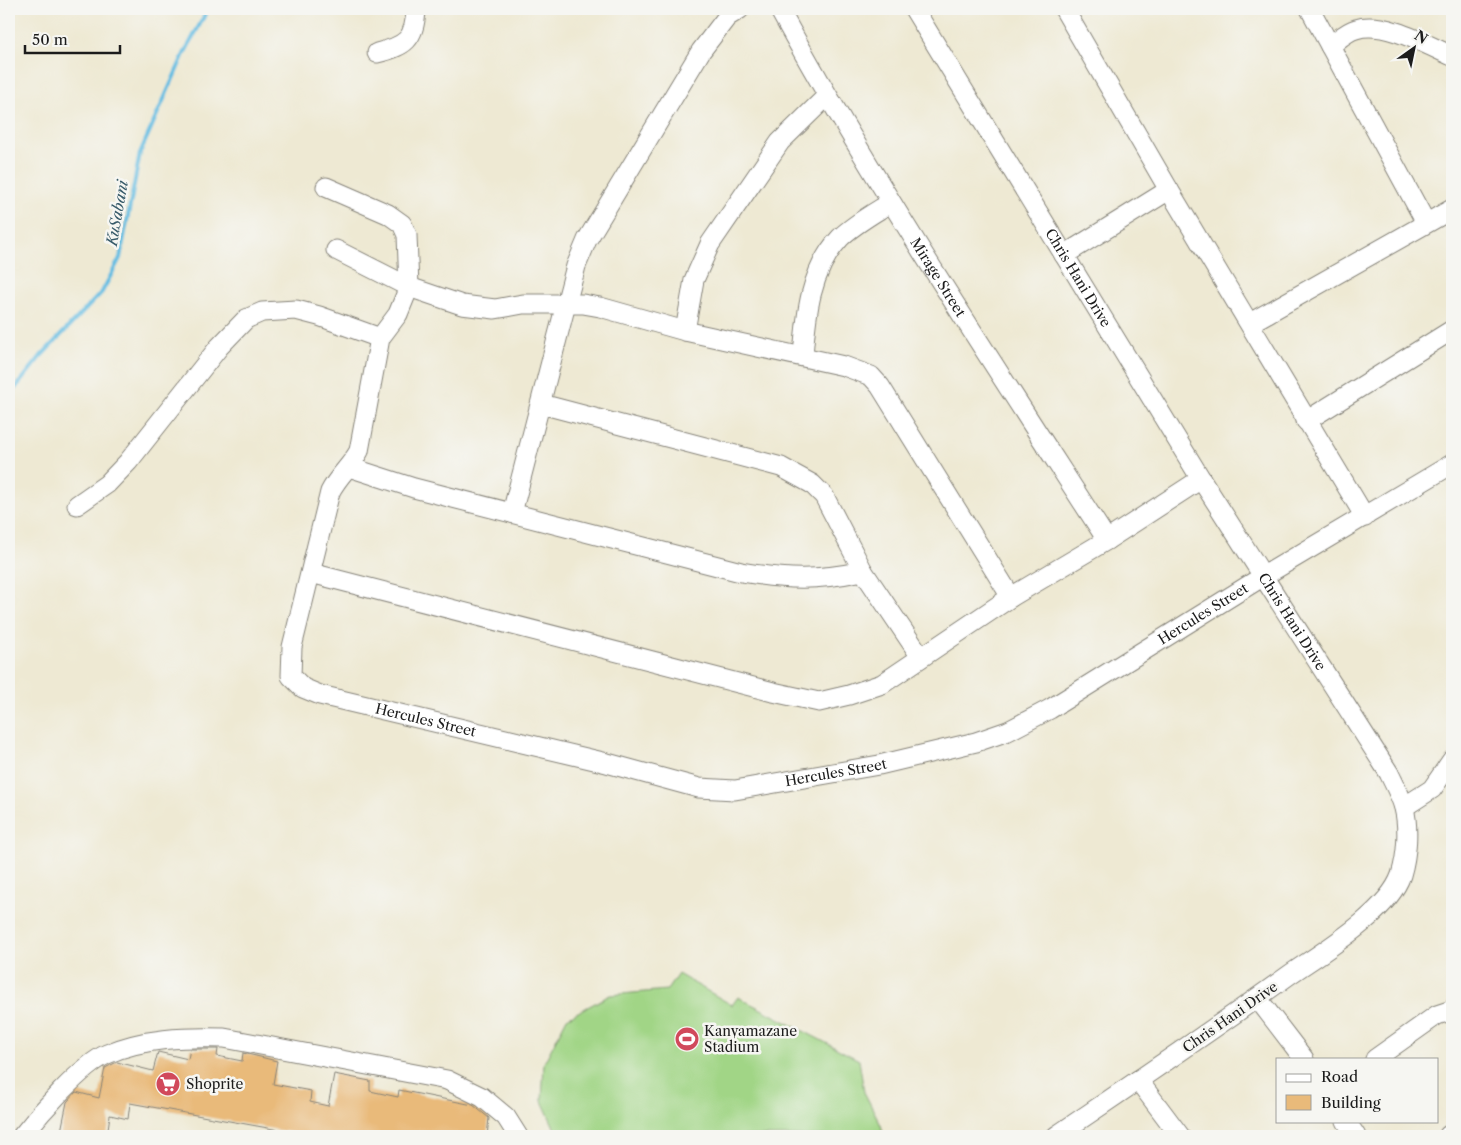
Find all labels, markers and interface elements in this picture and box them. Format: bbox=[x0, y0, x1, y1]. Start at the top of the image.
scale bar bbox=[25, 22, 120, 54]
north arrow bbox=[1388, 22, 1438, 72]
text: N bbox=[1411, 26, 1431, 48]
text: 50 m bbox=[32, 30, 68, 49]
water label: KuSabani bbox=[102, 177, 132, 248]
street label: Chris Hani Drive bbox=[1041, 225, 1115, 330]
street label: Mirage Street bbox=[906, 234, 970, 320]
street label: Chris Hani Drive bbox=[1254, 570, 1330, 674]
street label: Hercules Street bbox=[1155, 579, 1251, 649]
street label: Hercules Street bbox=[374, 699, 478, 741]
street label: Hercules Street bbox=[784, 754, 889, 790]
street label: Chris Hani Drive bbox=[1179, 977, 1281, 1056]
place label: Kanyamazane Stadium bbox=[704, 1022, 797, 1056]
sports icon: Kanyamazane Stadium bbox=[674, 1026, 700, 1052]
legend bbox=[1276, 1058, 1438, 1122]
text: Road bbox=[1321, 1067, 1358, 1086]
supermarket icon: Shoprite bbox=[155, 1071, 181, 1097]
place label: Shoprite bbox=[186, 1075, 243, 1093]
text: Building bbox=[1321, 1093, 1381, 1112]

